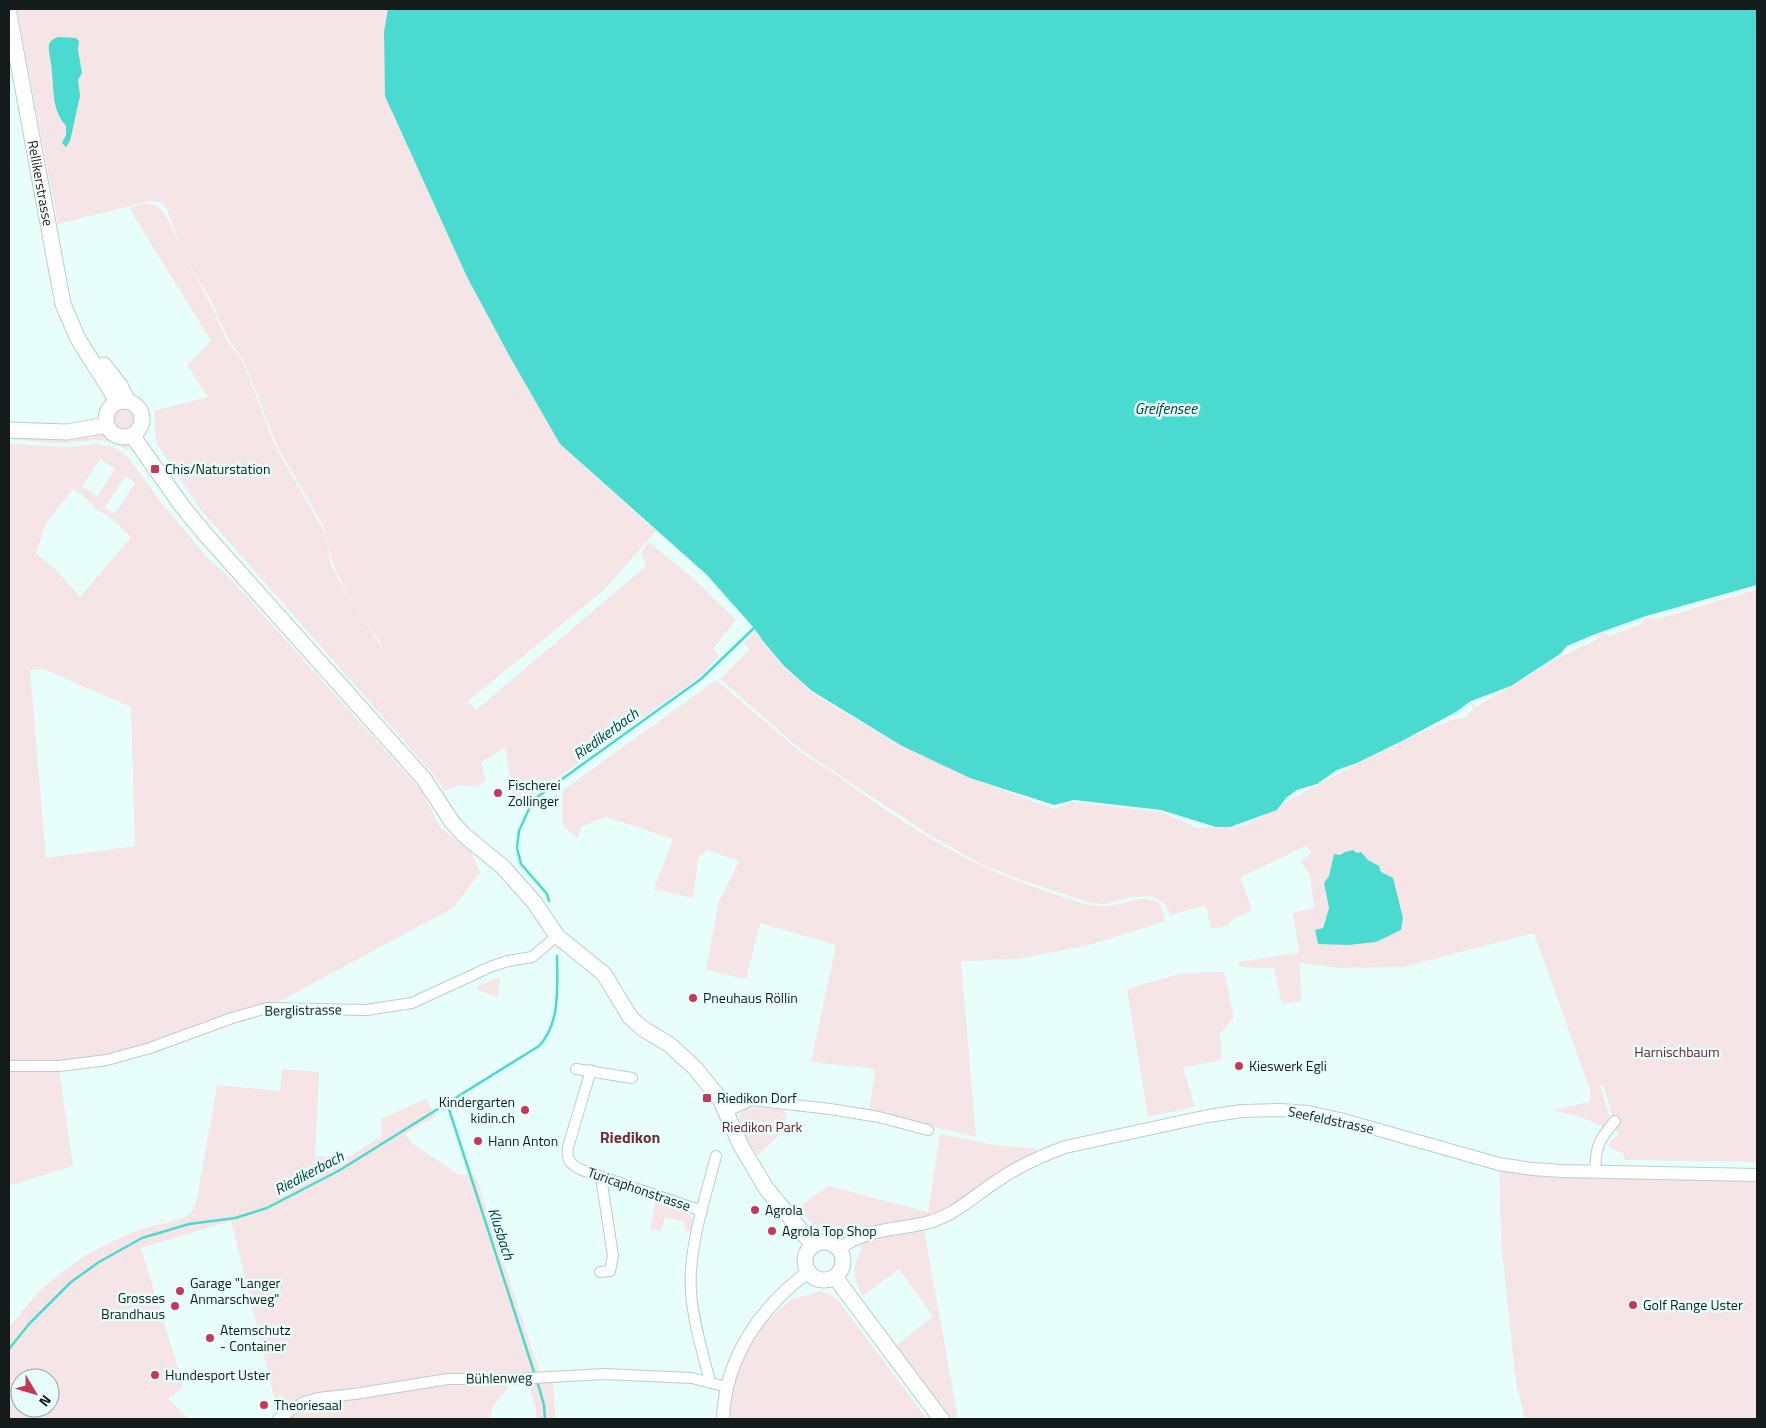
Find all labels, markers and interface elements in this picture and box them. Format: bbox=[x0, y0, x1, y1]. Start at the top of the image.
street label: Rellikerstrasse bbox=[23, 138, 59, 228]
water label: Greifensee bbox=[1135, 397, 1198, 420]
place label: Chis/Naturstation bbox=[165, 458, 270, 479]
marker: Chis/Naturstation bbox=[149, 463, 161, 475]
water label: Riedikerbach bbox=[568, 702, 644, 765]
place label: Fischerei Zollinger bbox=[508, 774, 560, 811]
marker: Fischerei Zollinger bbox=[492, 787, 504, 799]
place label: Pneuhaus Röllin bbox=[703, 987, 798, 1008]
marker: Pneuhaus Röllin bbox=[687, 992, 699, 1004]
street label: Berglistrasse bbox=[264, 998, 342, 1021]
park label: Harnischbaum bbox=[1634, 1041, 1720, 1062]
place label: Kieswerk Egli bbox=[1249, 1055, 1327, 1076]
marker: Kieswerk Egli bbox=[1233, 1060, 1245, 1072]
place label: Riedikon Dorf bbox=[717, 1087, 797, 1108]
place label: Kindergarten kidin.ch bbox=[439, 1091, 515, 1128]
marker: Riedikon Dorf bbox=[701, 1092, 713, 1104]
street label: Seefeldstrasse bbox=[1286, 1100, 1376, 1139]
marker: Kindergarten kidin.ch bbox=[519, 1104, 531, 1116]
park label: Riedikon Park bbox=[722, 1116, 803, 1137]
district label: Riedikon bbox=[600, 1125, 660, 1149]
place label: Hann Anton bbox=[488, 1130, 558, 1151]
marker: Hann Anton bbox=[472, 1135, 484, 1147]
water label: Riedikerbach bbox=[270, 1144, 348, 1200]
street label: Turicaphonstrasse bbox=[585, 1161, 694, 1216]
place label: Agrola bbox=[765, 1199, 803, 1220]
marker: Agrola bbox=[749, 1204, 761, 1216]
water label: Klusbach bbox=[482, 1205, 521, 1263]
place label: Agrola Top Shop bbox=[782, 1220, 877, 1241]
marker: Agrola Top Shop bbox=[766, 1225, 778, 1237]
place label: Garage "Langer Anmarschweg" bbox=[190, 1272, 281, 1309]
marker: Garage "Langer Anmarschweg" bbox=[174, 1285, 186, 1297]
place label: Grosses Brandhaus bbox=[101, 1287, 165, 1324]
place label: Golf Range Uster bbox=[1643, 1294, 1743, 1315]
marker: Golf Range Uster bbox=[1627, 1299, 1639, 1311]
marker: Grosses Brandhaus bbox=[169, 1300, 181, 1312]
place label: Atemschutz - Container bbox=[220, 1319, 291, 1356]
marker: Atemschutz - Container bbox=[204, 1332, 216, 1344]
place label: Hundesport Uster bbox=[165, 1364, 270, 1385]
street label: Bühlenweg bbox=[466, 1366, 532, 1389]
north arrow bbox=[10, 1368, 60, 1418]
marker: Hundesport Uster bbox=[149, 1369, 161, 1381]
text: N bbox=[34, 1391, 57, 1412]
place label: Theoriesaal bbox=[274, 1394, 342, 1415]
marker: Theoriesaal bbox=[258, 1399, 270, 1411]

